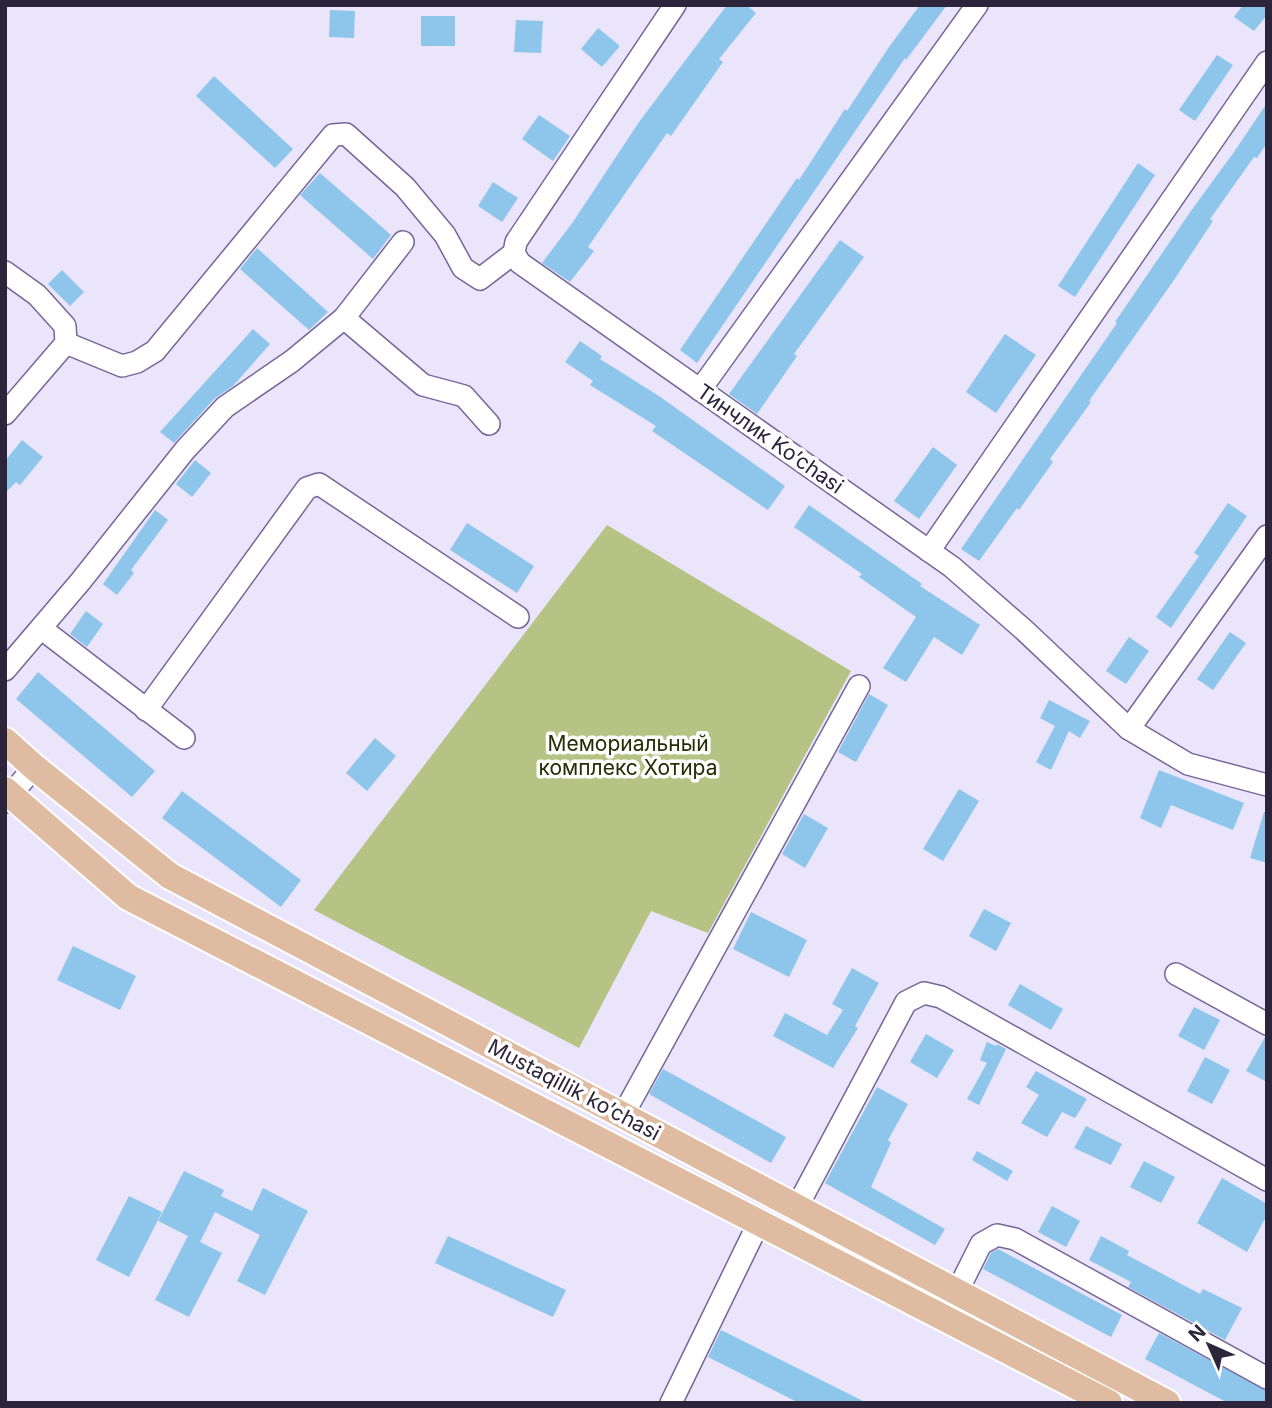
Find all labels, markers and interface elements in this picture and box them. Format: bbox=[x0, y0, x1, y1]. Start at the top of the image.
street label: Тинчлик Ko’chasi bbox=[692, 379, 848, 498]
park label: Мемориальный комплекс Хотира bbox=[539, 731, 717, 780]
street label: Mustaqillik ko’chasi bbox=[484, 1034, 665, 1146]
north arrow bbox=[1174, 1310, 1244, 1380]
text: N bbox=[1184, 1320, 1211, 1347]

